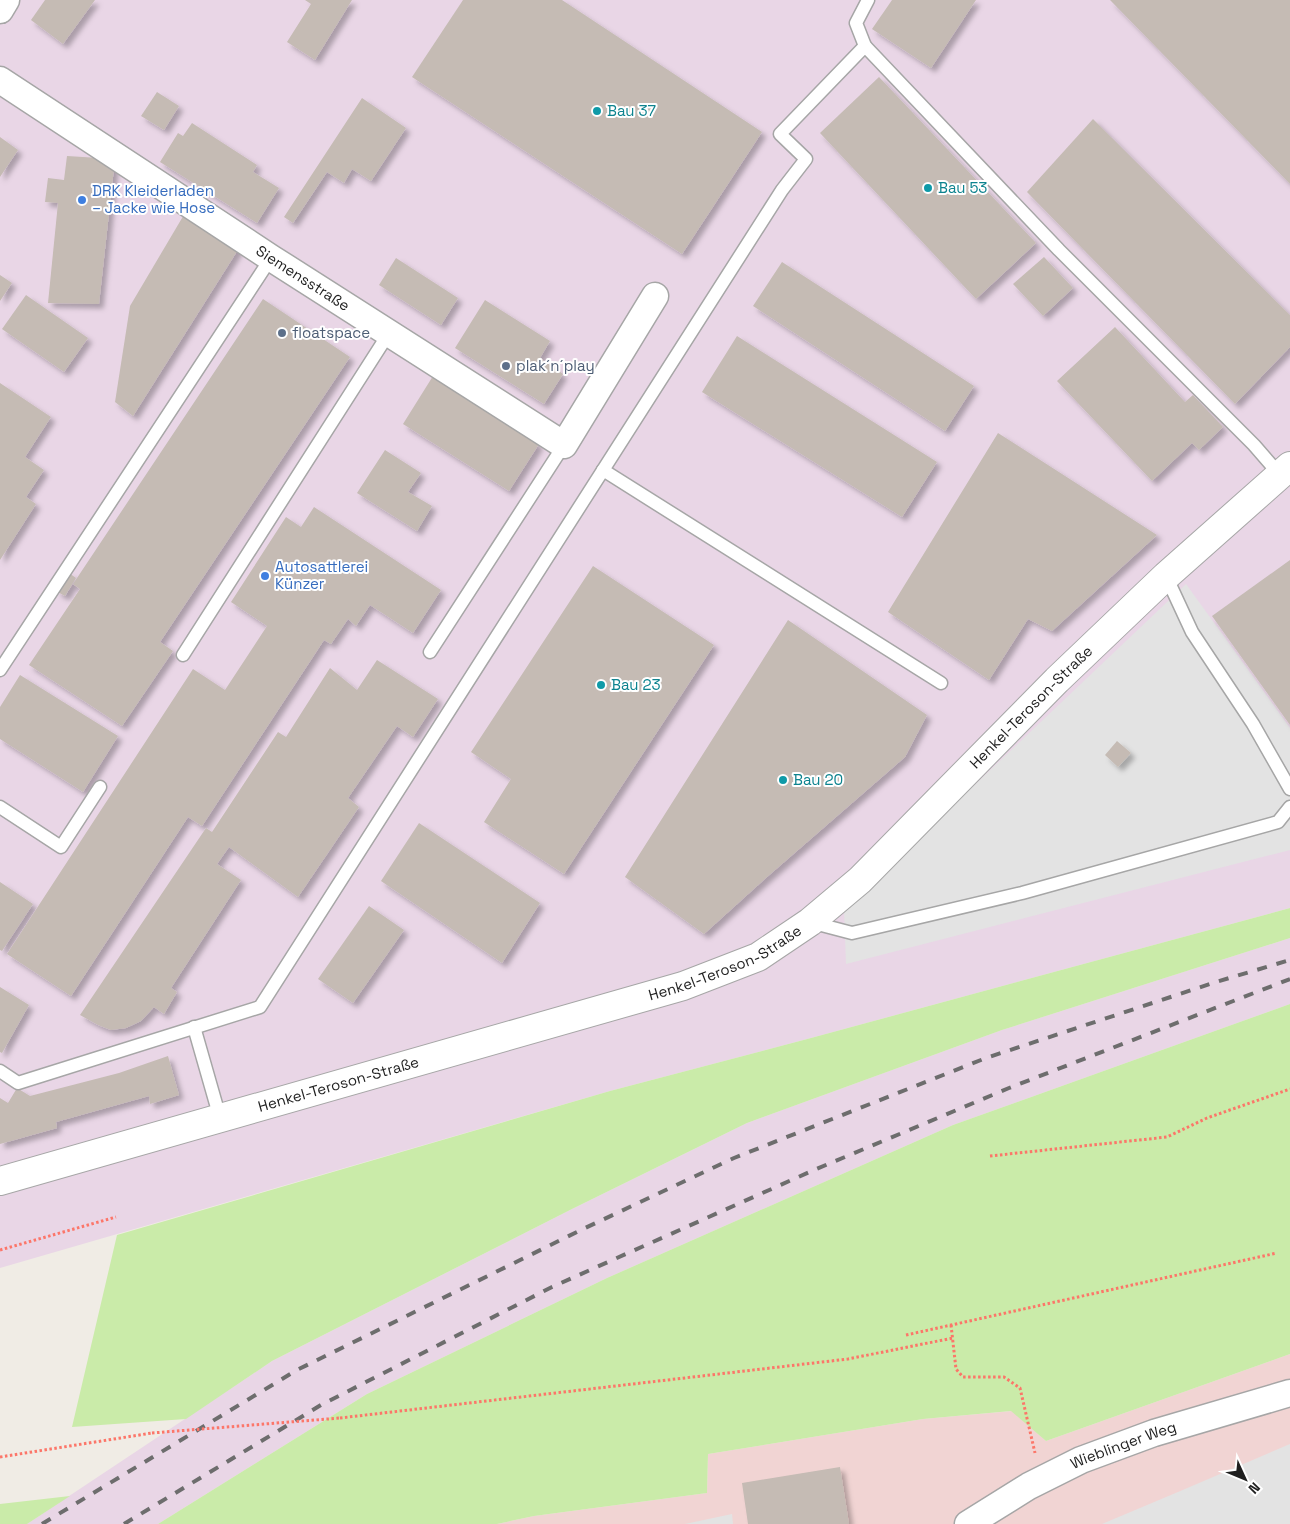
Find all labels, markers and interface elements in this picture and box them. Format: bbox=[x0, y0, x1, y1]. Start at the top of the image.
place label: Bau 37 bbox=[607, 101, 656, 120]
marker: Bau 37 bbox=[591, 105, 603, 117]
place label: Bau 53 bbox=[938, 178, 987, 197]
place label: DRK Kleiderladen – Jacke wie Hose bbox=[92, 181, 215, 217]
marker: Bau 53 bbox=[922, 182, 934, 194]
marker: DRK Kleiderladen – Jacke wie Hose bbox=[76, 194, 88, 206]
street label: Siemensstraße bbox=[253, 241, 354, 315]
place label: floatspace bbox=[292, 323, 370, 342]
marker: floatspace bbox=[276, 327, 288, 339]
place label: plak´n´play bbox=[516, 356, 595, 375]
marker: plak´n´play bbox=[500, 360, 512, 372]
place label: Autosattlerei Künzer bbox=[275, 557, 368, 593]
marker: Autosattlerei Künzer bbox=[259, 570, 271, 582]
street label: Henkel-Teroson-Straße bbox=[965, 641, 1096, 772]
place label: Bau 23 bbox=[611, 675, 660, 694]
marker: Bau 23 bbox=[595, 679, 607, 691]
place label: Bau 20 bbox=[793, 770, 843, 789]
marker: Bau 20 bbox=[777, 774, 789, 786]
street label: Henkel-Teroson-Straße bbox=[646, 920, 805, 1004]
street label: Henkel-Teroson-Straße bbox=[256, 1052, 421, 1116]
street label: Wieblinger Weg bbox=[1067, 1417, 1178, 1473]
north arrow bbox=[1220, 1454, 1270, 1504]
text: N bbox=[1245, 1478, 1264, 1498]

